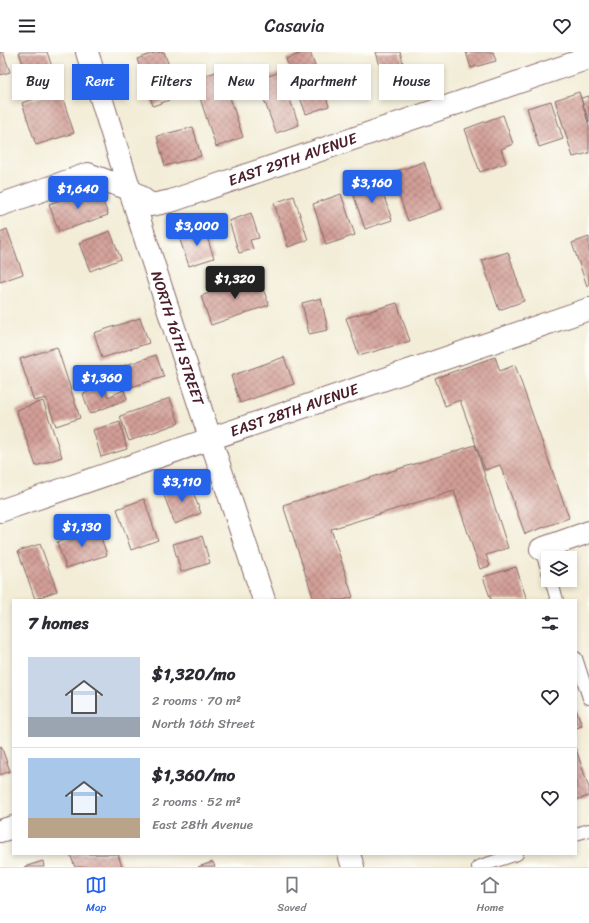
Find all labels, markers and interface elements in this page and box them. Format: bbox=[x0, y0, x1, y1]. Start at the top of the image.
text: Casavia bbox=[265, 10, 324, 42]
icon: menu bbox=[16, 15, 38, 37]
icon: heart bbox=[551, 15, 573, 37]
chip: Buy bbox=[12, 64, 64, 100]
chip: Rent bbox=[72, 64, 129, 100]
chip: Filters bbox=[137, 64, 206, 100]
chip: New bbox=[214, 64, 269, 100]
chip: Apartment bbox=[277, 64, 371, 100]
chip: House bbox=[379, 64, 444, 100]
street label: EAST 29TH AVENUE bbox=[225, 125, 362, 194]
pin: $3,160 bbox=[339, 170, 405, 204]
text: $3,160 bbox=[352, 171, 392, 194]
pin: $1,640 bbox=[45, 176, 111, 210]
text: $1,640 bbox=[57, 177, 99, 200]
pin: $3,000 bbox=[164, 213, 230, 247]
text: $3,000 bbox=[175, 214, 219, 237]
pin: $1,320 bbox=[202, 266, 268, 300]
street label: NORTH 16TH STREET bbox=[143, 267, 212, 410]
text: $1,320 bbox=[215, 267, 255, 290]
pin: $1,360 bbox=[69, 365, 135, 399]
text: $1,360 bbox=[82, 366, 122, 389]
street label: EAST 28TH AVENUE bbox=[226, 375, 364, 444]
pin: $3,110 bbox=[149, 469, 215, 503]
text: $3,110 bbox=[163, 470, 201, 493]
pin: $1,130 bbox=[49, 514, 115, 548]
text: $1,130 bbox=[63, 515, 101, 538]
map controls bbox=[541, 551, 577, 587]
button: layers bbox=[541, 551, 577, 587]
text: 7 homes bbox=[28, 608, 88, 638]
icon: filters bbox=[539, 612, 561, 634]
text: $1,320/mo bbox=[152, 659, 235, 689]
icon: home bbox=[60, 673, 108, 721]
icon: heart bbox=[539, 686, 561, 708]
text: 2 rooms · 70 m² bbox=[152, 689, 241, 712]
text: North 16th Street bbox=[152, 712, 255, 735]
text: $1,360/mo bbox=[152, 760, 235, 790]
icon: home bbox=[60, 774, 108, 822]
icon: heart bbox=[539, 787, 561, 809]
text: 2 rooms · 52 m² bbox=[152, 790, 241, 813]
text: East 28th Avenue bbox=[152, 813, 253, 836]
tab: Map bbox=[85, 874, 107, 917]
tab: Saved bbox=[277, 874, 306, 917]
tab: Home bbox=[476, 874, 504, 917]

